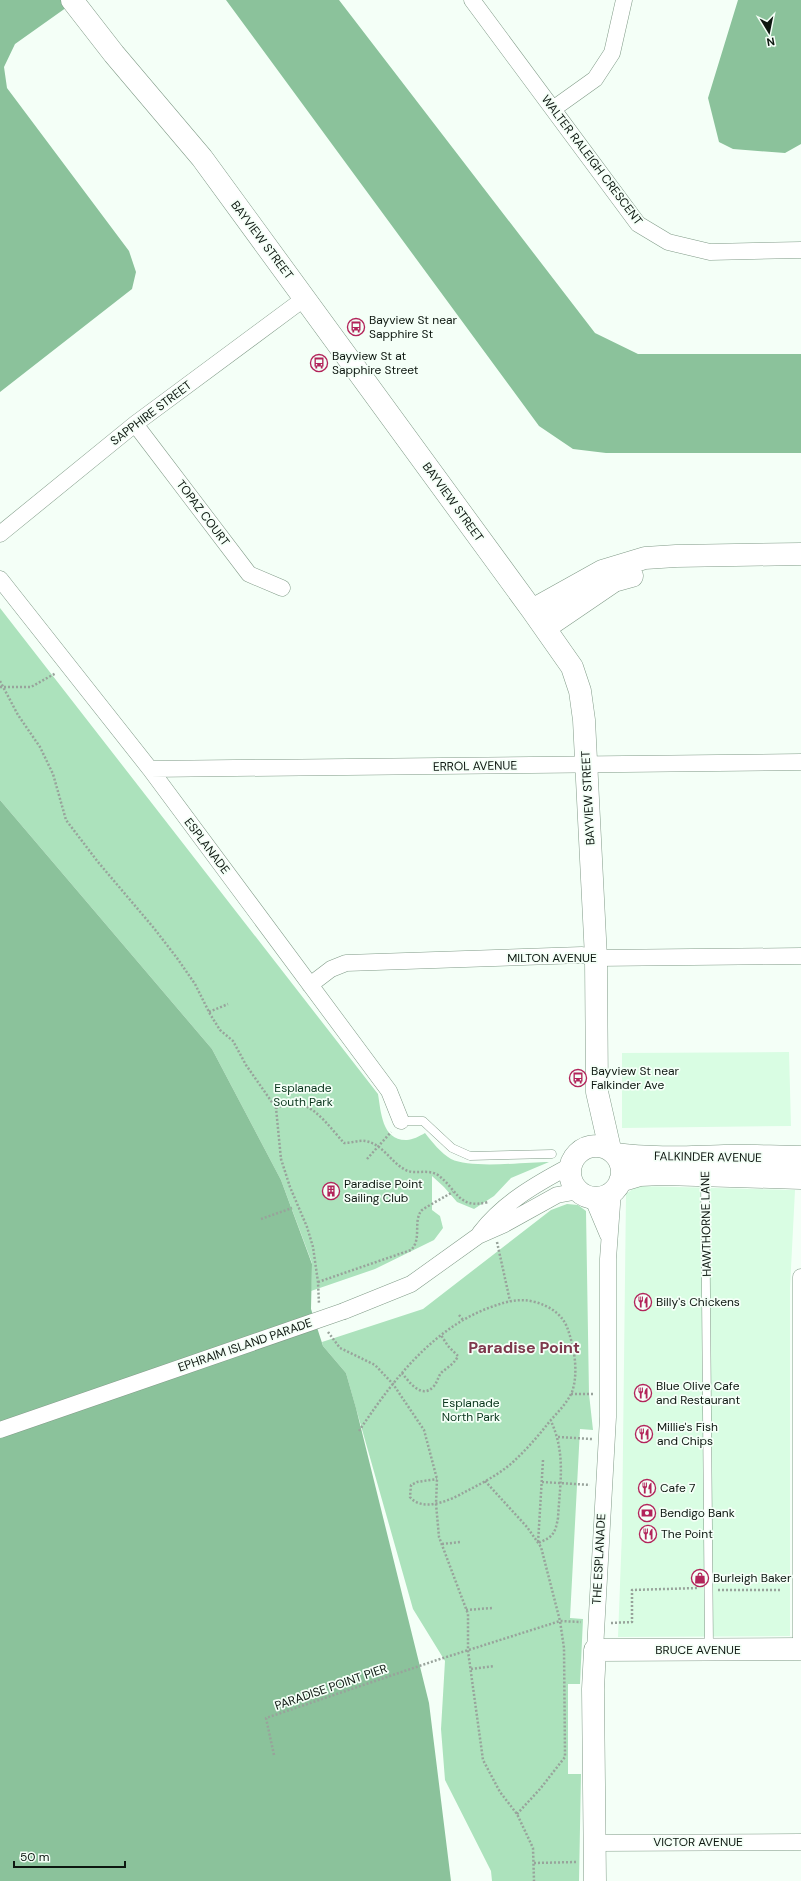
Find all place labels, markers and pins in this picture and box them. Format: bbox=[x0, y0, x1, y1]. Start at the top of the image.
place label: Bayview St near Sapphire St bbox=[369, 312, 457, 342]
bus stop icon: Bayview St near Sapphire St bbox=[346, 317, 366, 337]
place label: Bayview St at Sapphire Street bbox=[332, 348, 419, 378]
bus stop icon: Bayview St at Sapphire Street bbox=[309, 353, 329, 373]
place label: Bayview St near Falkinder Ave bbox=[591, 1063, 679, 1093]
bus stop icon: Bayview St near Falkinder Ave bbox=[568, 1068, 588, 1088]
place label: Paradise Point Sailing Club bbox=[344, 1176, 423, 1206]
building icon: Paradise Point Sailing Club bbox=[321, 1181, 341, 1201]
restaurant icon: Billy's Chickens bbox=[633, 1292, 653, 1312]
place label: Billy's Chickens bbox=[656, 1294, 740, 1310]
place label: Blue Olive Cafe and Restaurant bbox=[656, 1378, 740, 1408]
restaurant icon: Blue Olive Cafe and Restaurant bbox=[633, 1383, 653, 1403]
place label: Millie's Fish and Chips bbox=[657, 1419, 718, 1449]
restaurant icon: Millie's Fish and Chips bbox=[634, 1424, 654, 1444]
restaurant icon: Cafe 7 bbox=[637, 1478, 657, 1498]
place label: Cafe 7 bbox=[660, 1480, 695, 1496]
bank icon: Bendigo Bank bbox=[637, 1503, 657, 1523]
place label: Bendigo Bank bbox=[660, 1505, 735, 1521]
restaurant icon: The Point bbox=[638, 1524, 658, 1544]
place label: The Point bbox=[661, 1526, 713, 1542]
shop icon: Burleigh Baker bbox=[690, 1568, 710, 1588]
place label: Burleigh Baker bbox=[713, 1570, 792, 1586]

